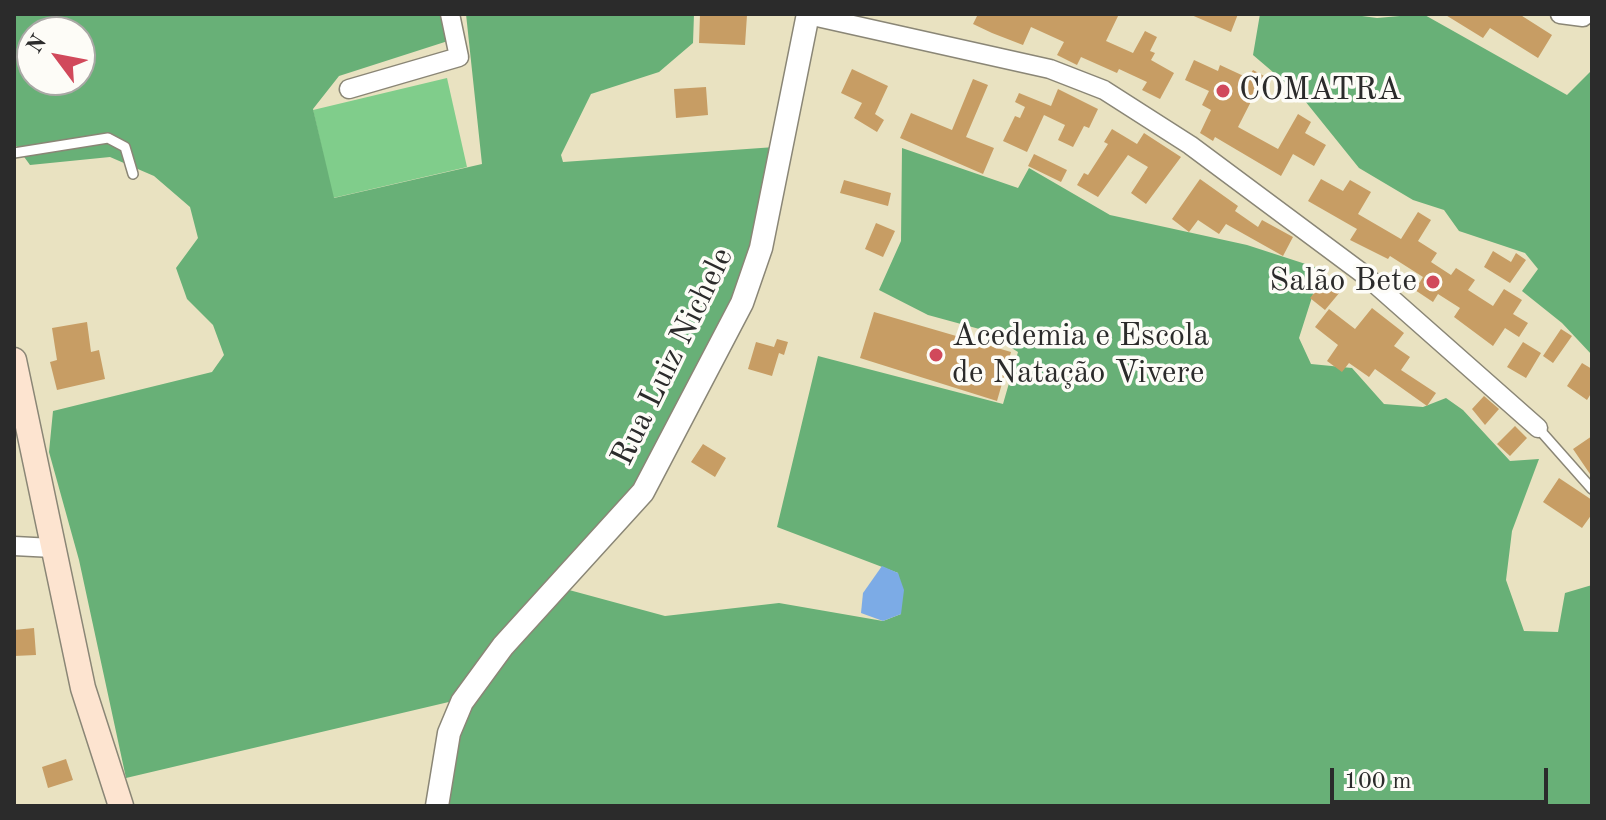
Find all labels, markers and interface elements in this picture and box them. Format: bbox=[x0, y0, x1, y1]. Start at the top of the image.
north arrow bbox=[16, 16, 96, 96]
text: N bbox=[24, 31, 51, 57]
place label: COMATRA bbox=[1239, 72, 1401, 110]
marker: COMATRA bbox=[1214, 82, 1232, 100]
street label: Rua Luiz Nichele bbox=[604, 242, 742, 472]
place label: Salão Bete bbox=[1269, 263, 1417, 301]
marker: Salão Bete bbox=[1424, 273, 1442, 291]
place label: Acedemia e Escola de Natação Vivere bbox=[952, 318, 1209, 393]
marker: Acedemia e Escola de Natação Vivere bbox=[927, 346, 945, 364]
scale bar bbox=[1334, 752, 1552, 802]
text: 100 m bbox=[1344, 770, 1412, 794]

